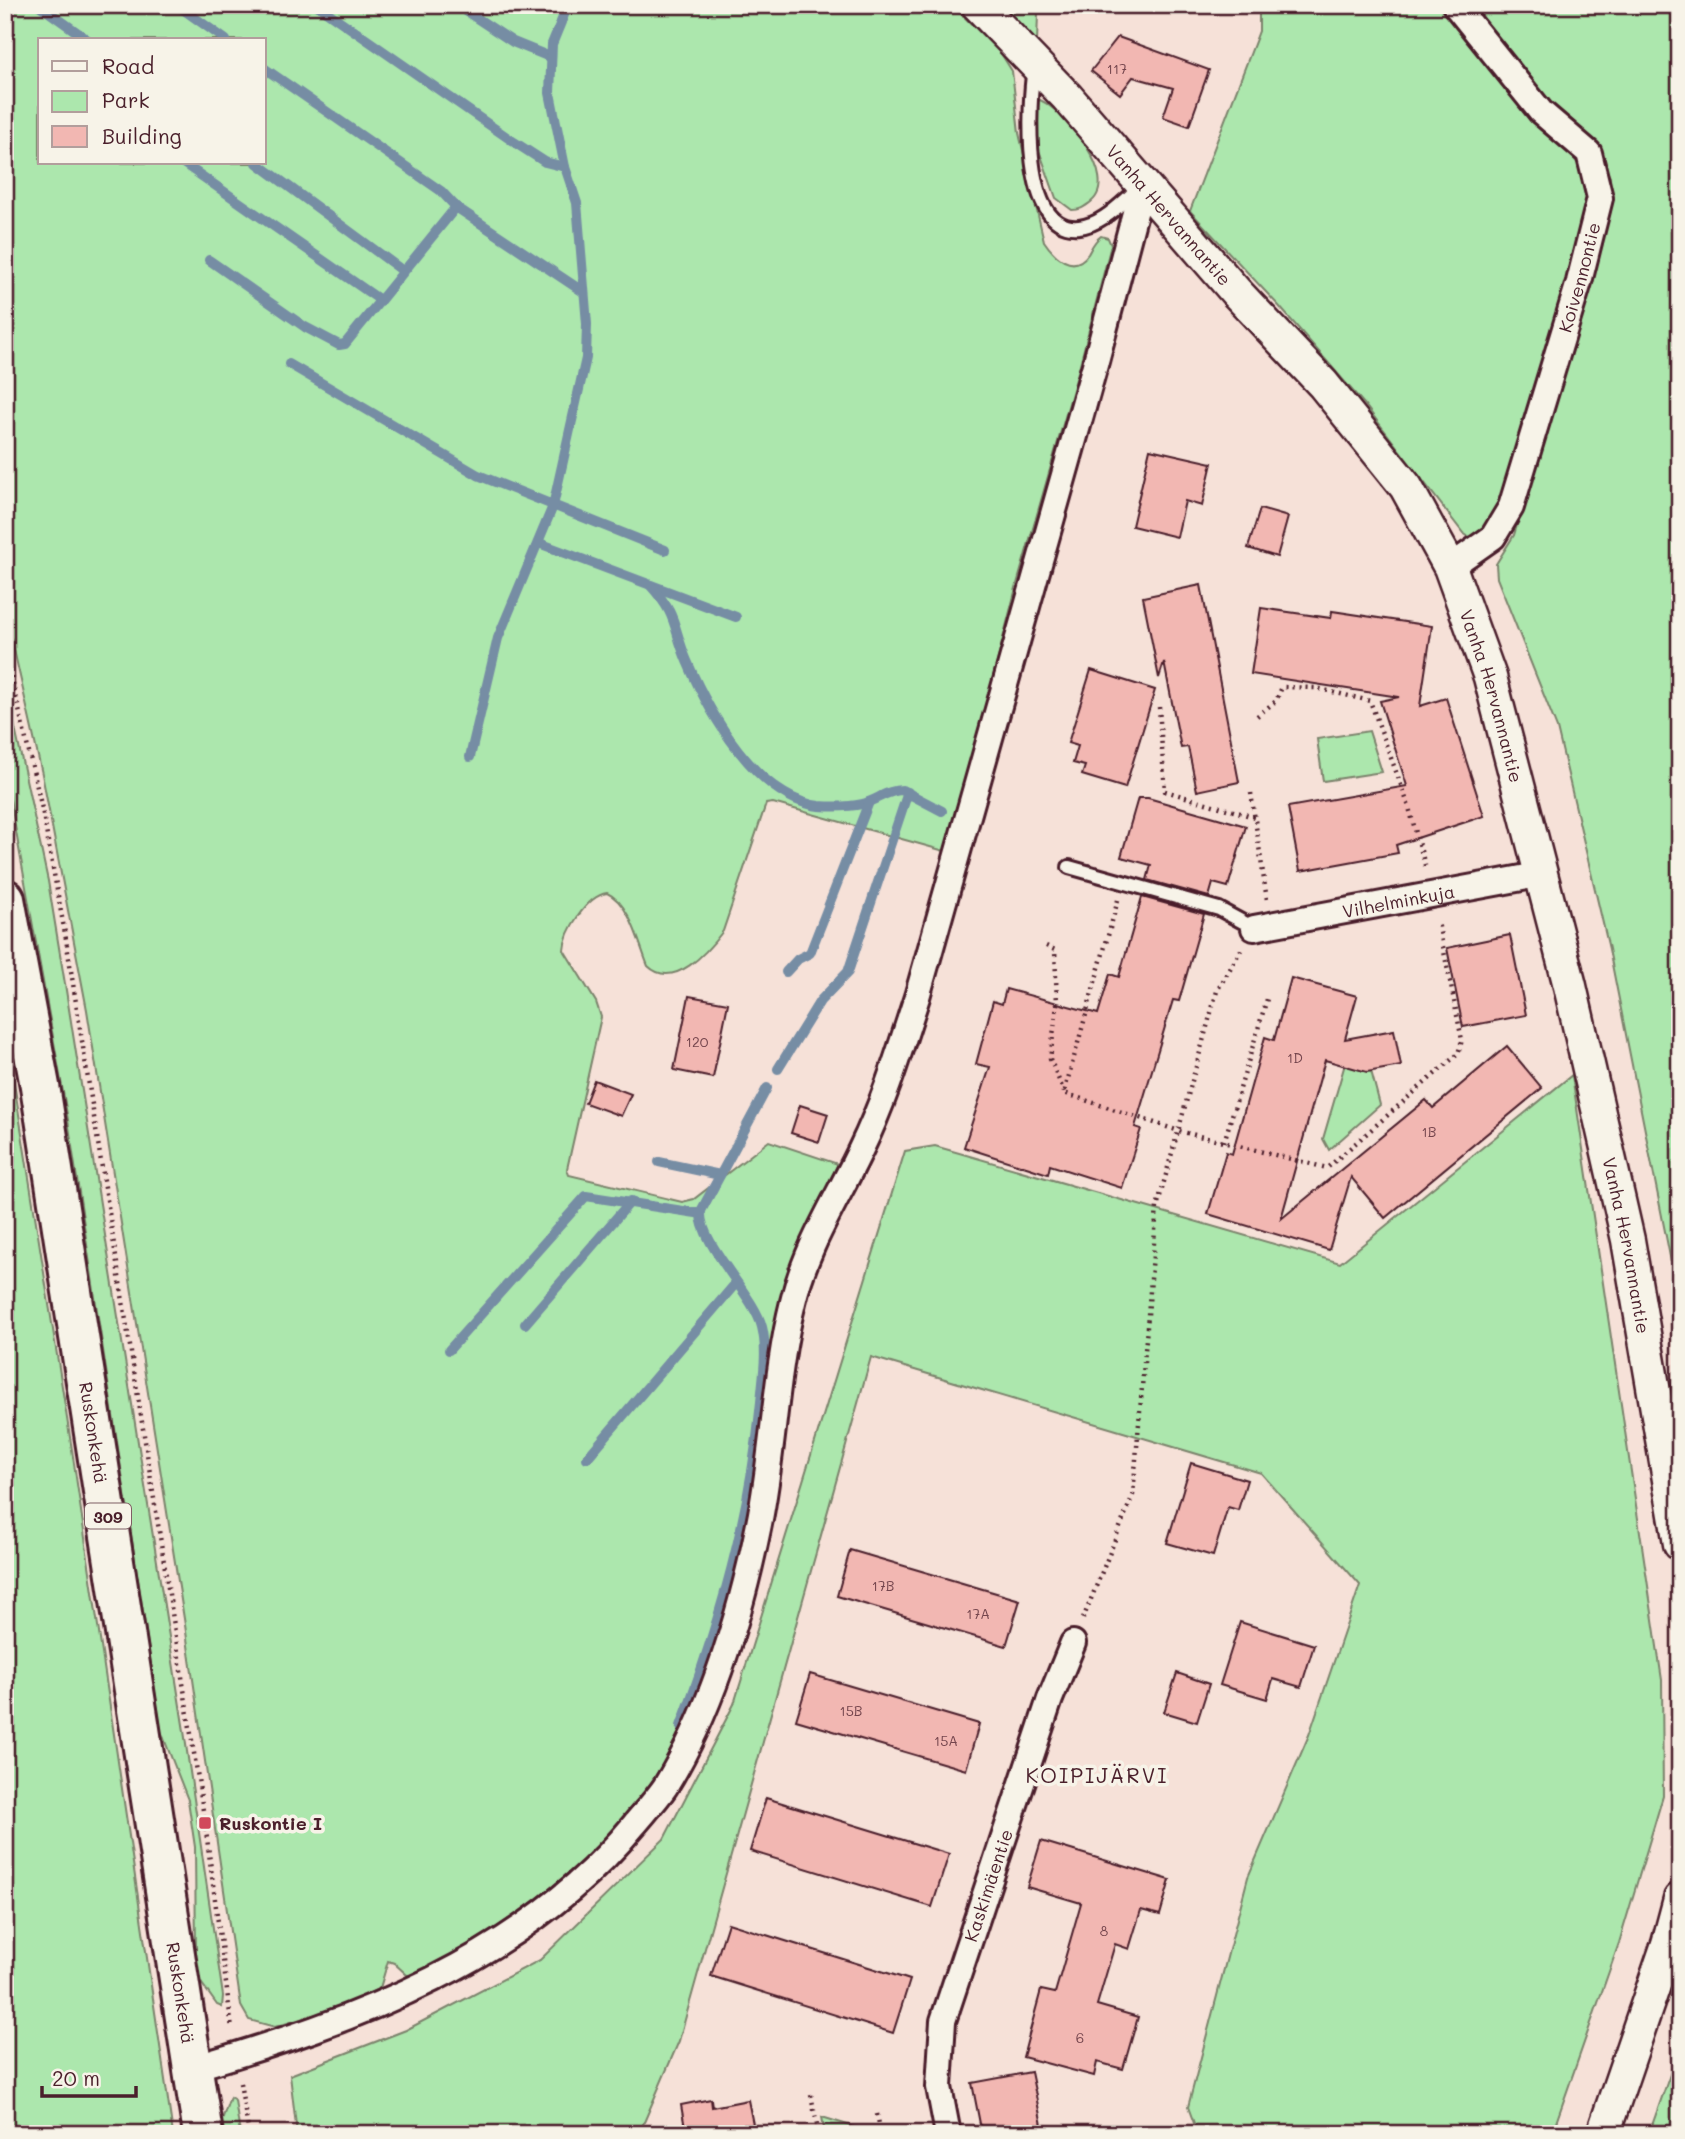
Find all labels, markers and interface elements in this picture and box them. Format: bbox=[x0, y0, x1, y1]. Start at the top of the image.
legend bbox=[38, 38, 266, 164]
text: Road bbox=[102, 52, 154, 79]
house number: 117 bbox=[1107, 59, 1127, 78]
text: Park bbox=[102, 86, 150, 113]
text: Building bbox=[102, 122, 182, 149]
street label: Vanha Hervannantie bbox=[1101, 139, 1237, 291]
street label: Koivennontie bbox=[1552, 220, 1605, 335]
street label: Vanha Hervannantie bbox=[1454, 606, 1529, 785]
street label: Vilhelminkuja bbox=[1340, 879, 1457, 923]
house number: 120 bbox=[686, 1032, 709, 1051]
house number: 1D bbox=[1287, 1048, 1303, 1067]
house number: 1B bbox=[1422, 1122, 1436, 1141]
street label: Vanha Hervannantie bbox=[1597, 1155, 1656, 1335]
street label: Ruskonkehä bbox=[74, 1380, 114, 1485]
road number: 309 bbox=[85, 1504, 131, 1528]
house number: 17B bbox=[872, 1576, 894, 1595]
house number: 17A bbox=[966, 1604, 990, 1623]
house number: 15B bbox=[839, 1701, 863, 1720]
house number: 15A bbox=[934, 1731, 958, 1750]
district label: KOIPIJÄRVI bbox=[1026, 1761, 1168, 1788]
place label: Ruskontie I bbox=[219, 1811, 322, 1835]
marker: Ruskontie I bbox=[197, 1815, 213, 1831]
street label: Kaskimäentie bbox=[958, 1826, 1018, 1945]
house number: 8 bbox=[1100, 1921, 1108, 1940]
street label: Ruskonkehä bbox=[161, 1940, 201, 2045]
house number: 6 bbox=[1076, 2028, 1084, 2047]
scale bar bbox=[42, 2055, 136, 2099]
text: 20 m bbox=[52, 2064, 100, 2091]

